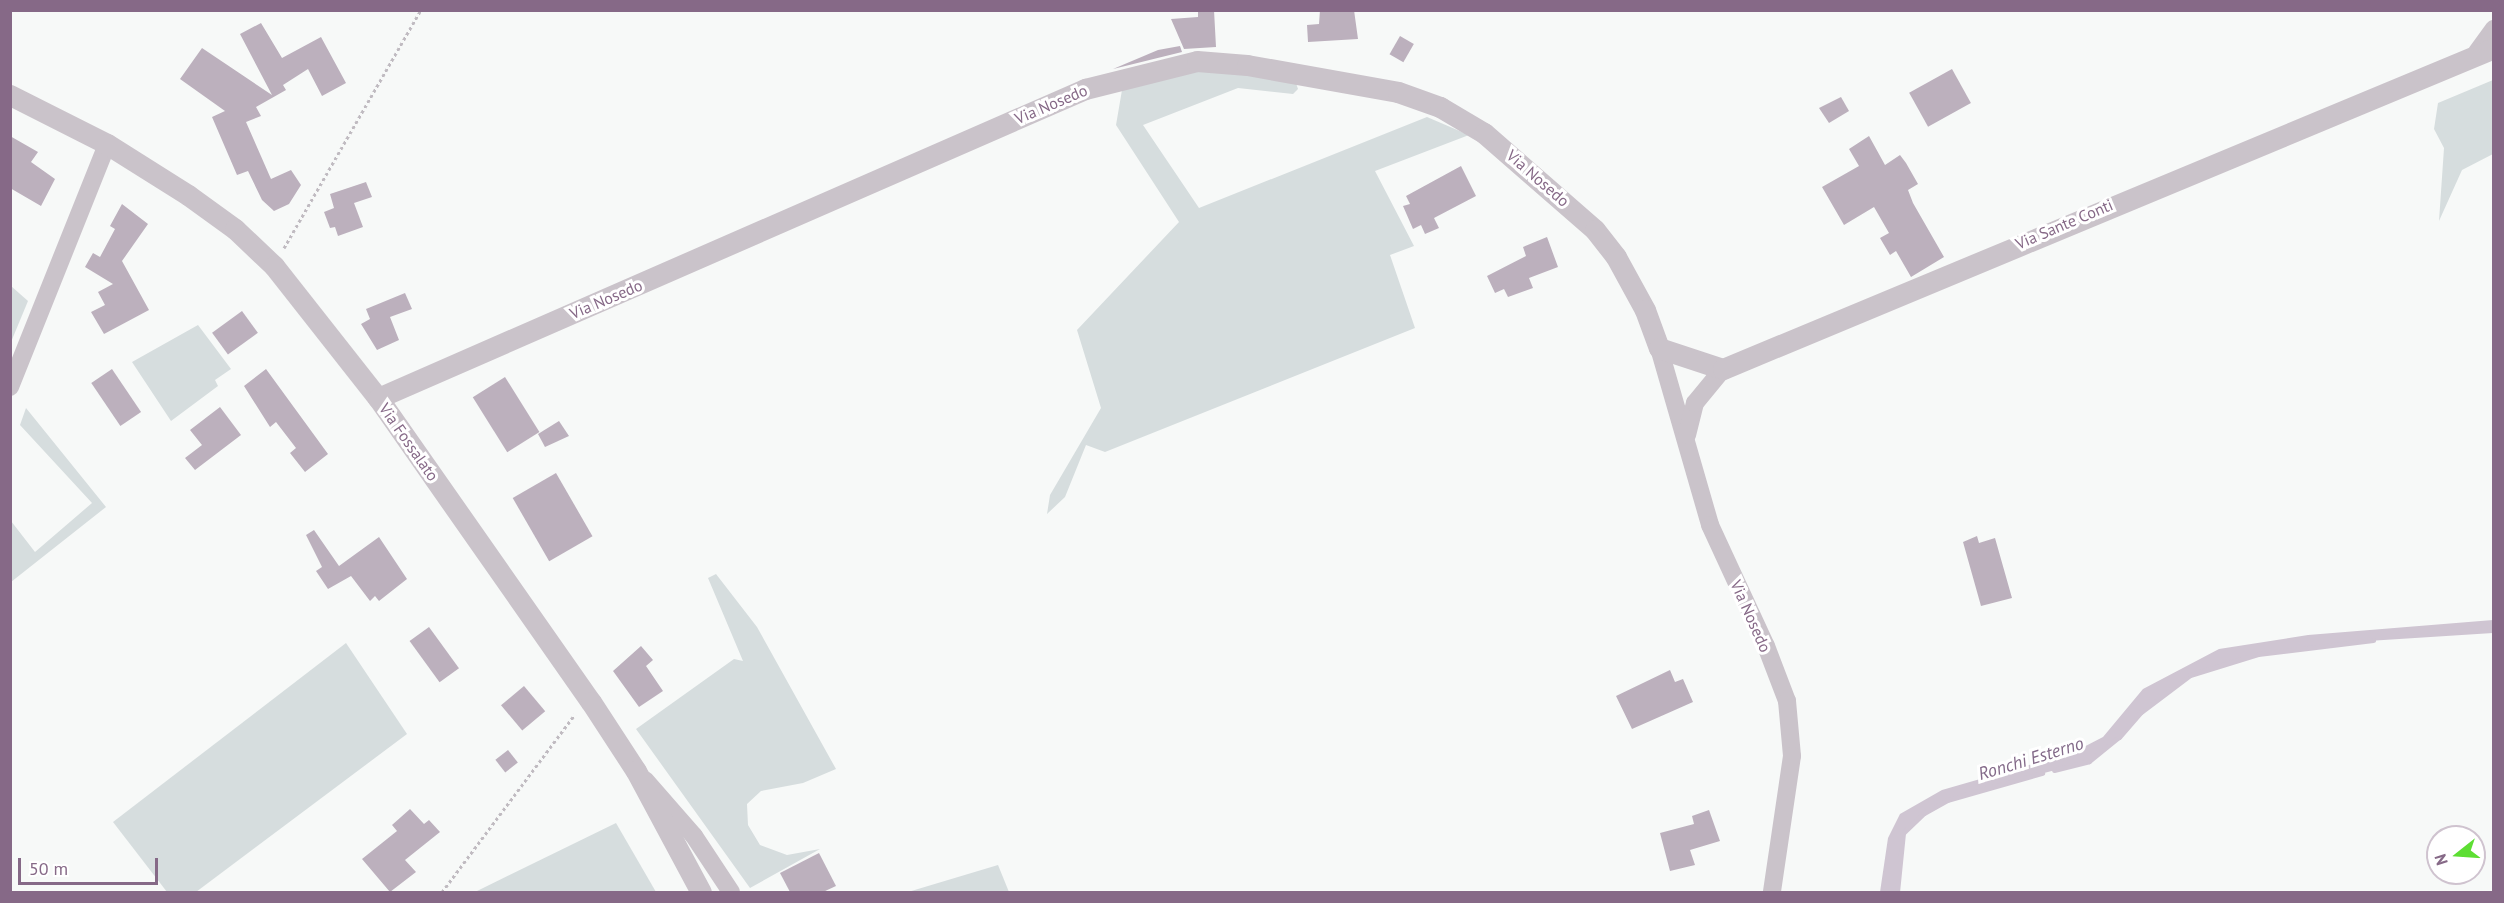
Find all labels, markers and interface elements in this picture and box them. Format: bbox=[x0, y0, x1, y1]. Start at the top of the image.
street label: Via Nosedo bbox=[1012, 80, 1090, 128]
street label: Via Nosedo bbox=[1503, 146, 1573, 210]
street label: Via Sante Conti bbox=[2012, 195, 2116, 253]
street label: Via Nosedo bbox=[567, 275, 645, 323]
street label: Via Fossalato bbox=[375, 400, 443, 484]
street label: Via Nosedo bbox=[1727, 577, 1775, 655]
water label: Ronchi Esterno bbox=[1976, 733, 2086, 785]
north arrow bbox=[2426, 825, 2486, 885]
scale bar bbox=[21, 846, 160, 884]
text: N bbox=[2430, 852, 2452, 868]
text: 50 m bbox=[29, 857, 68, 880]

